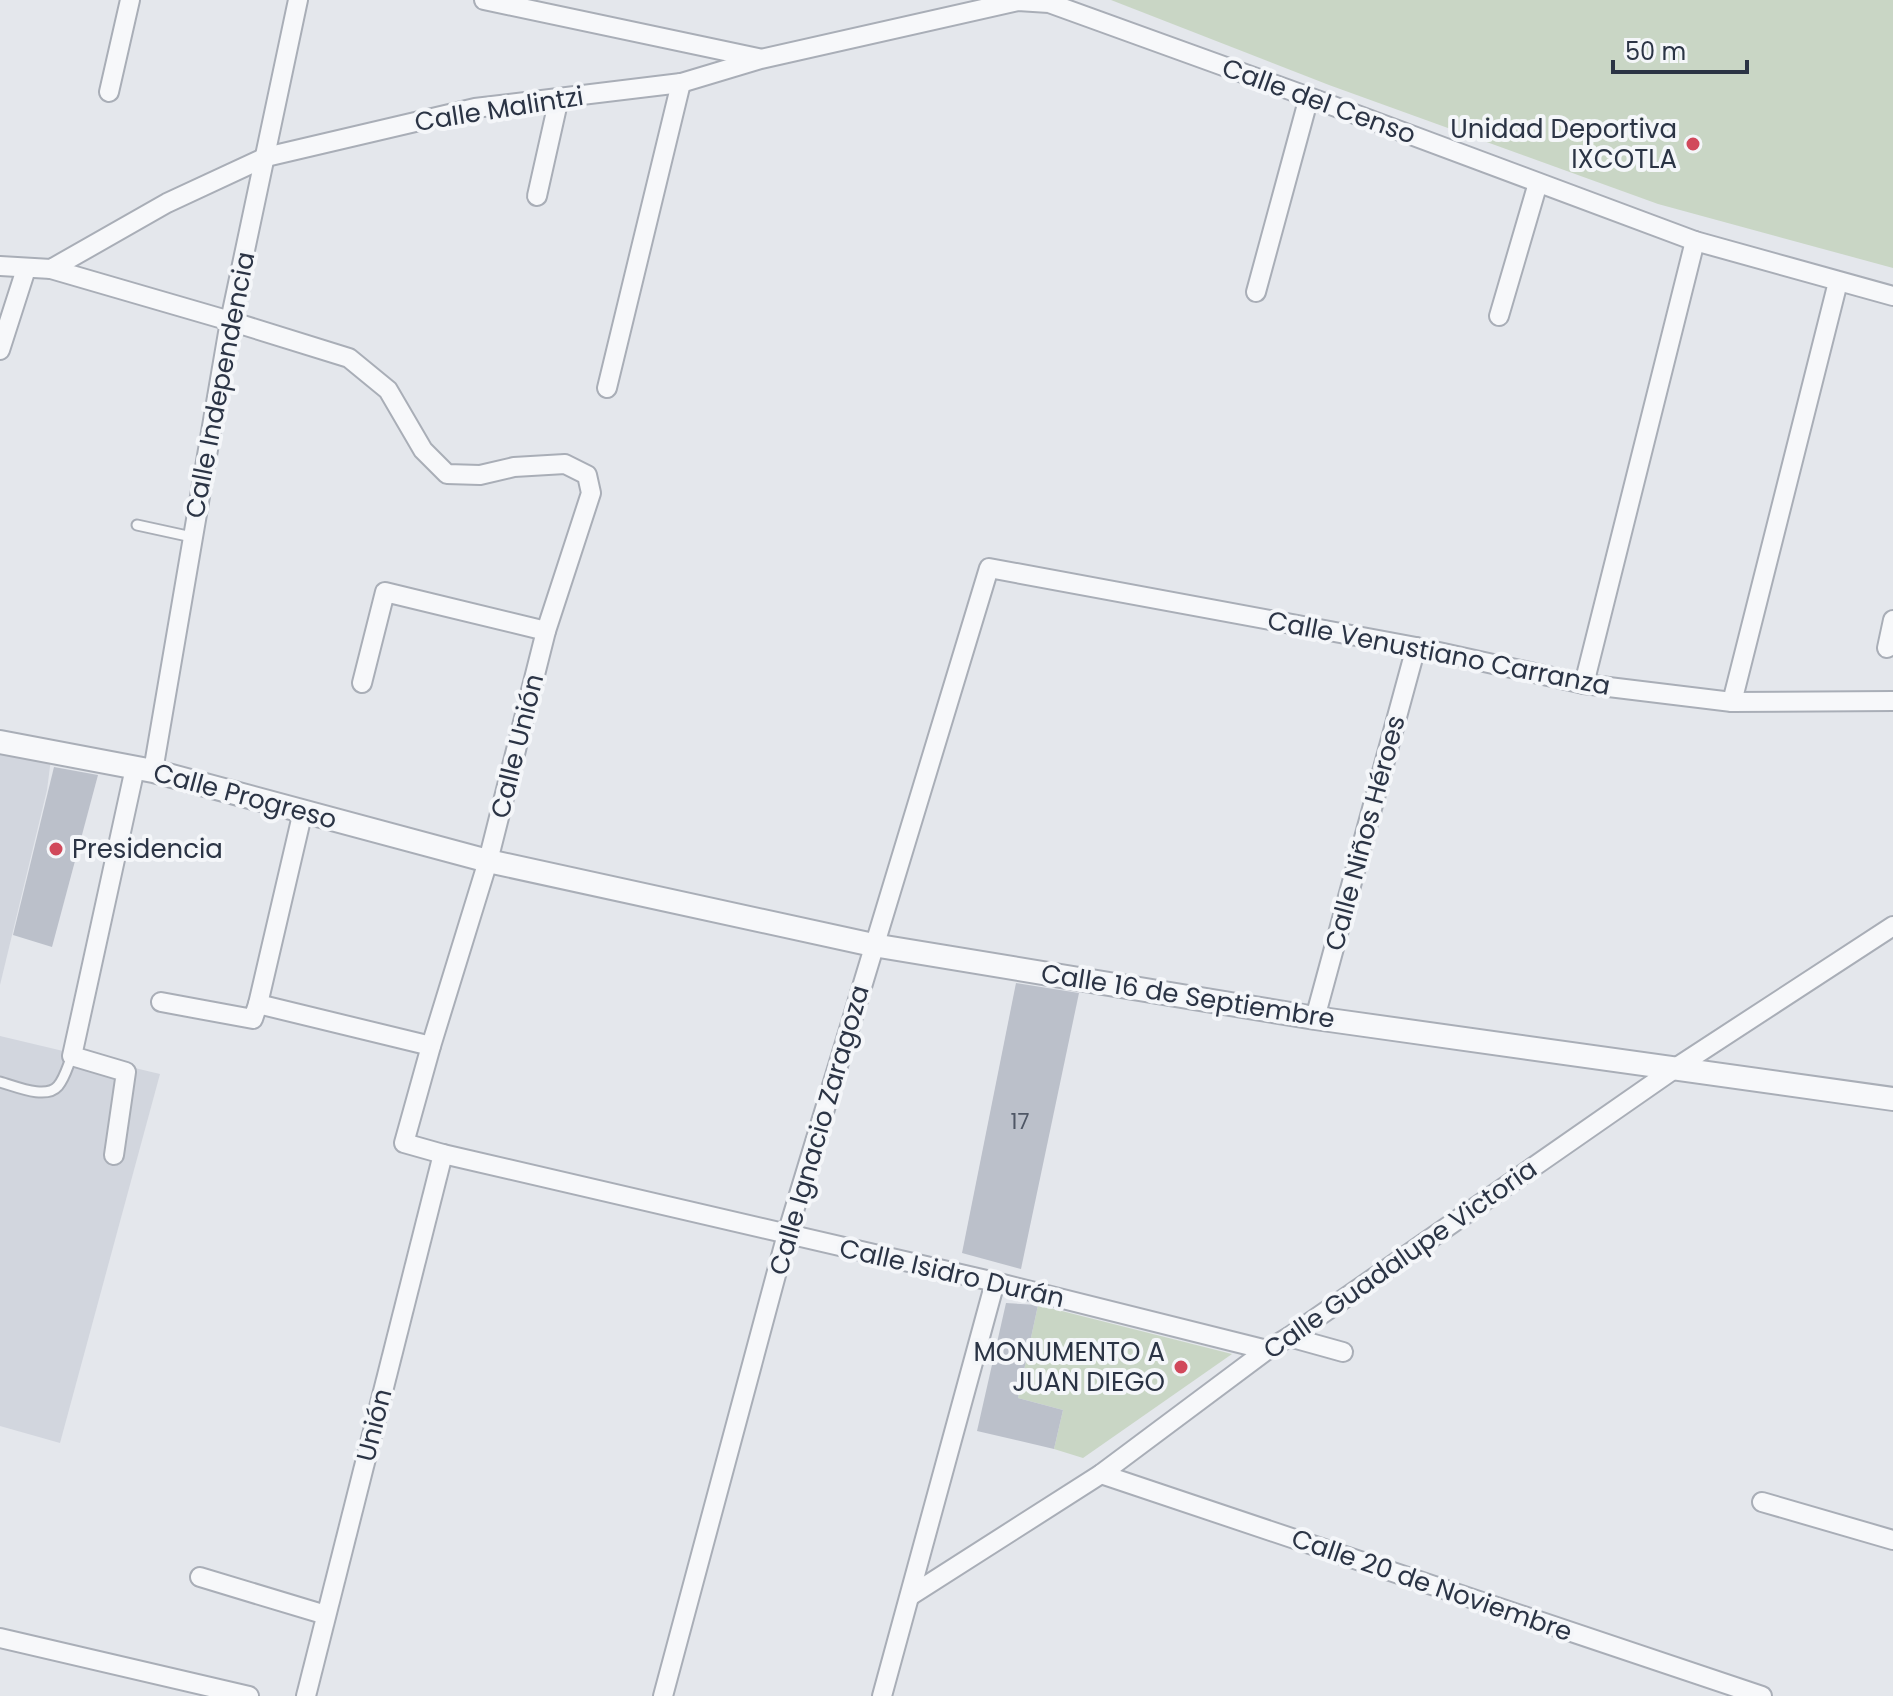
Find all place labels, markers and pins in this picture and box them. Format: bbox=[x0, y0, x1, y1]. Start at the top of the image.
place label: Unidad Deportiva IXCOTLA bbox=[1450, 111, 1677, 177]
marker: Unidad Deportiva IXCOTLA bbox=[1684, 135, 1702, 153]
place label: Presidencia bbox=[72, 831, 223, 867]
marker: Presidencia bbox=[47, 840, 65, 858]
place label: MONUMENTO A JUAN DIEGO bbox=[973, 1334, 1165, 1400]
marker: MONUMENTO A JUAN DIEGO bbox=[1172, 1358, 1190, 1376]

